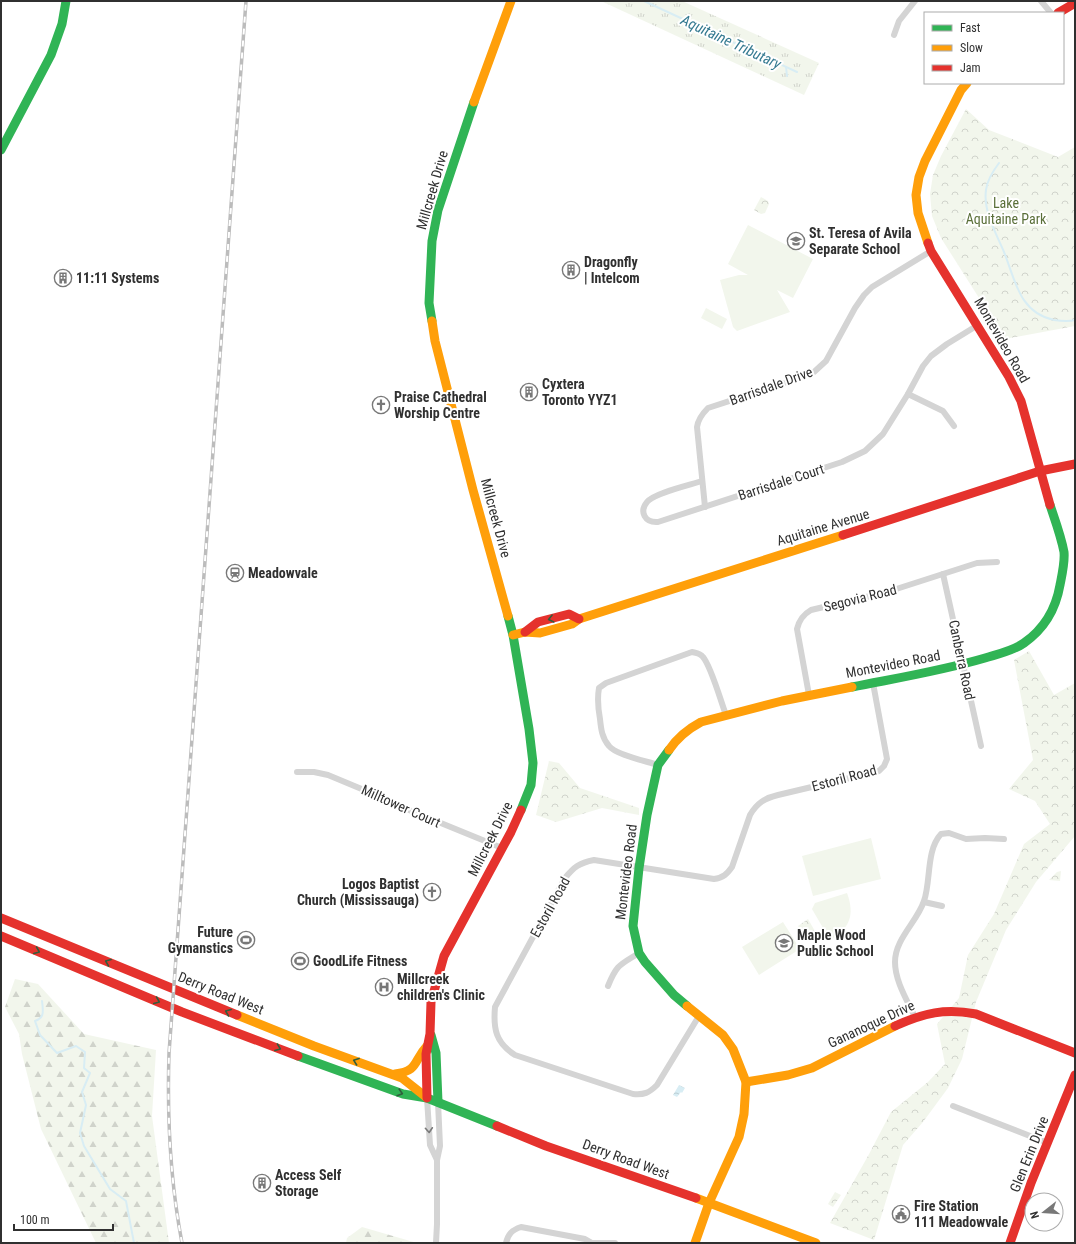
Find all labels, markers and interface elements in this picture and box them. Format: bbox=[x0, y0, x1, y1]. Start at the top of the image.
water label: Aquitaine Tributary bbox=[677, 10, 785, 73]
legend bbox=[924, 12, 1064, 84]
text: Fast bbox=[960, 21, 981, 35]
text: Slow bbox=[960, 41, 983, 55]
text: Jam bbox=[960, 61, 981, 75]
street label: Millcreek Drive bbox=[413, 148, 451, 231]
park label: Lake Aquitaine Park bbox=[966, 195, 1047, 227]
place label: St. Teresa of Avila Separate School bbox=[809, 225, 912, 257]
school or university icon: St. Teresa of Avila Separate School bbox=[786, 231, 806, 251]
place label: Dragonfly | Intelcom bbox=[584, 254, 640, 286]
building icon: Dragonfly | Intelcom bbox=[561, 260, 581, 280]
building icon: 11:11 Systems bbox=[53, 268, 73, 288]
place label: 11:11 Systems bbox=[76, 270, 159, 286]
street label: Montevideo Road bbox=[971, 294, 1033, 386]
street label: Barrisdale Drive bbox=[727, 363, 815, 408]
place label: Cyxtera Toronto YYZ1 bbox=[542, 376, 618, 408]
building icon: Cyxtera Toronto YYZ1 bbox=[519, 382, 539, 402]
place label: Praise Cathedral Worship Centre bbox=[394, 389, 487, 421]
church icon: Praise Cathedral Worship Centre bbox=[371, 395, 391, 415]
street label: Barrisdale Court bbox=[736, 461, 826, 503]
street label: Millcreek Drive bbox=[478, 477, 514, 560]
street label: Aquitaine Avenue bbox=[775, 505, 872, 549]
station icon: Meadowvale bbox=[225, 563, 245, 583]
place label: Meadowvale bbox=[248, 565, 318, 581]
street label: Segovia Road bbox=[822, 581, 898, 615]
one-way arrow bbox=[548, 614, 554, 622]
street label: Canberra Road bbox=[946, 619, 978, 701]
street label: Montevideo Road bbox=[844, 647, 942, 681]
street label: Estoril Road bbox=[810, 762, 878, 794]
street label: Milltower Court bbox=[359, 781, 443, 831]
street label: Millcreek Drive bbox=[464, 799, 516, 879]
street label: Montevideo Road bbox=[612, 823, 640, 921]
street label: Estoril Road bbox=[527, 874, 573, 940]
place label: Logos Baptist Church (Mississauga) bbox=[297, 876, 419, 909]
church icon: Logos Baptist Church (Mississauga) bbox=[422, 882, 442, 902]
place label: Future Gymanstics bbox=[168, 924, 233, 956]
place label: Maple Wood Public School bbox=[797, 927, 874, 959]
sports icon: Future Gymanstics bbox=[236, 930, 256, 950]
school or university icon: Maple Wood Public School bbox=[774, 933, 794, 953]
one-way arrow bbox=[33, 947, 40, 955]
sports icon: GoodLife Fitness bbox=[290, 951, 310, 971]
place label: GoodLife Fitness bbox=[313, 953, 407, 969]
one-way arrow bbox=[104, 959, 111, 967]
street label: Derry Road West bbox=[176, 969, 266, 1017]
place label: Millcreek children's Clinic bbox=[397, 971, 486, 1003]
hospital icon: Millcreek children's Clinic bbox=[374, 977, 394, 997]
one-way arrow bbox=[153, 997, 160, 1005]
street label: Gananoque Drive bbox=[825, 997, 917, 1051]
one-way arrow bbox=[225, 1008, 232, 1016]
one-way arrow bbox=[275, 1044, 282, 1052]
one-way arrow bbox=[352, 1058, 359, 1066]
one-way arrow bbox=[397, 1088, 404, 1097]
street label: Glen Erin Drive bbox=[1007, 1113, 1052, 1194]
one-way arrow bbox=[425, 1127, 434, 1133]
street label: Derry Road West bbox=[580, 1136, 672, 1182]
place label: Access Self Storage bbox=[275, 1167, 342, 1199]
building icon: Access Self Storage bbox=[252, 1173, 272, 1193]
north arrow bbox=[1024, 1192, 1064, 1232]
place label: Fire Station 111 Meadowvale bbox=[914, 1198, 1008, 1230]
public building icon: Fire Station 111 Meadowvale bbox=[891, 1204, 911, 1224]
scale bar bbox=[14, 1206, 113, 1232]
text: N bbox=[1028, 1209, 1042, 1220]
text: 100 m bbox=[20, 1213, 50, 1227]

